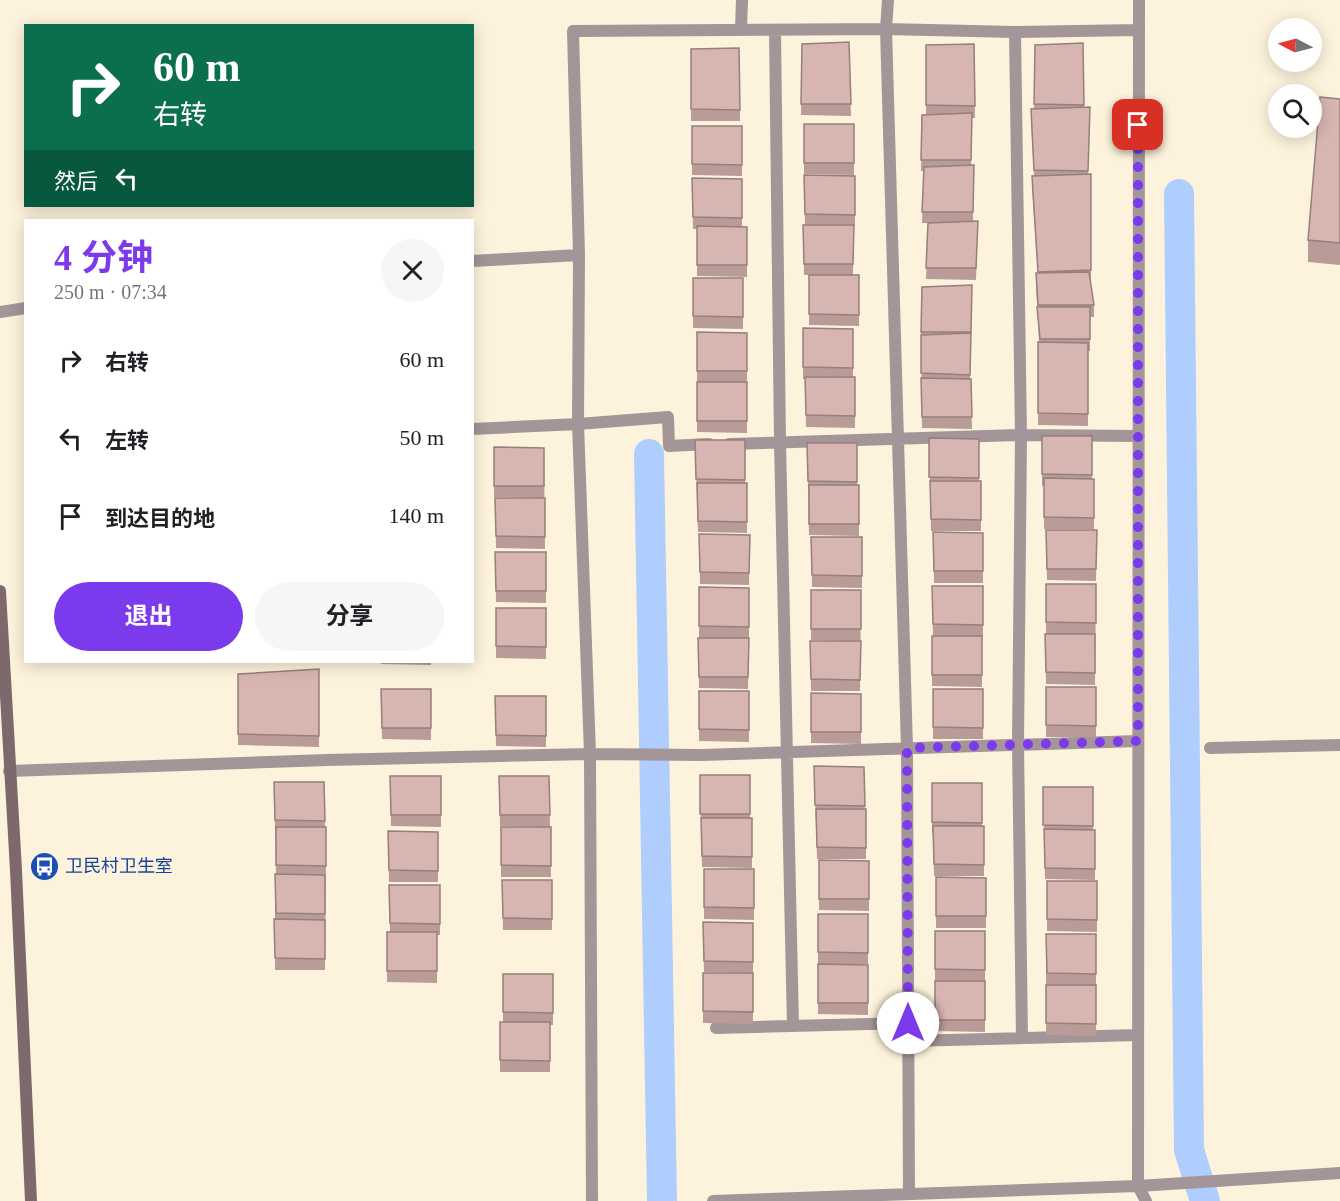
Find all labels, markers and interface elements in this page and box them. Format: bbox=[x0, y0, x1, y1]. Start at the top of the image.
north arrow bbox=[1268, 18, 1322, 72]
map controls bbox=[1268, 18, 1322, 138]
text: 60 m bbox=[153, 44, 241, 90]
icon: right bbox=[54, 48, 132, 126]
button: search bbox=[1268, 84, 1322, 138]
pin bbox=[1112, 99, 1163, 150]
text: 右转 bbox=[153, 100, 207, 130]
icon: arrive bbox=[1121, 108, 1154, 141]
icon: left bbox=[110, 162, 143, 195]
text: 然后 bbox=[54, 169, 98, 194]
text: 4 分钟 bbox=[54, 238, 153, 278]
button: close bbox=[381, 239, 444, 302]
text: 250 m · 07:34 bbox=[54, 281, 167, 303]
icon: right bbox=[54, 344, 87, 377]
text: 60 m bbox=[399, 347, 444, 372]
text: 右转 bbox=[105, 350, 149, 375]
icon: left bbox=[54, 422, 87, 455]
text: 50 m bbox=[399, 425, 444, 450]
text: 左转 bbox=[105, 428, 149, 453]
icon: arrive bbox=[54, 500, 87, 533]
text: 140 m bbox=[388, 503, 444, 528]
text: 到达目的地 bbox=[105, 506, 215, 531]
button: 退出 bbox=[54, 582, 243, 651]
button: 分享 bbox=[255, 582, 444, 651]
bus stop icon: 卫民村卫生室 bbox=[28, 850, 60, 882]
place label: 卫民村卫生室 bbox=[65, 856, 173, 876]
position arrow bbox=[876, 991, 940, 1055]

